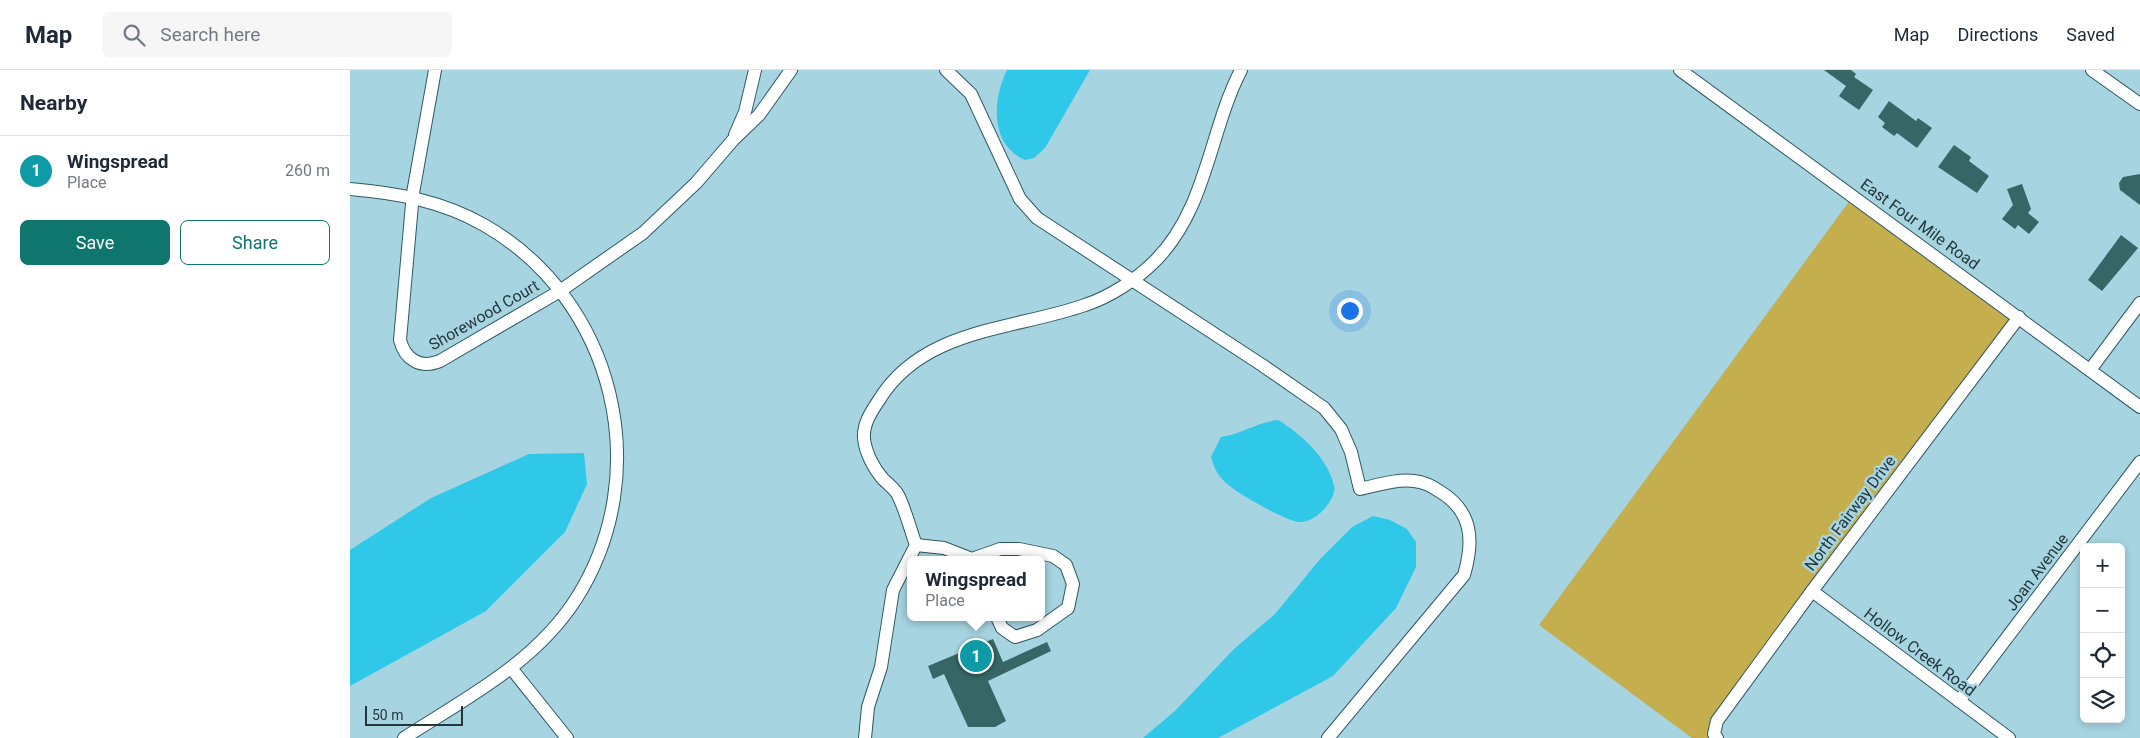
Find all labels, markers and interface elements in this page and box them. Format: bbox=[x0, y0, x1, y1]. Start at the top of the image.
search box bbox=[102, 12, 452, 57]
text: Map bbox=[25, 21, 72, 49]
icon: search bbox=[120, 21, 148, 49]
text: Search here bbox=[160, 23, 260, 46]
text: Map bbox=[1894, 24, 1929, 45]
text: Directions bbox=[1957, 24, 2038, 45]
text: Saved bbox=[2066, 24, 2115, 45]
text: Nearby bbox=[20, 91, 87, 115]
text: Wingspread bbox=[67, 150, 169, 173]
text: 1 bbox=[31, 161, 41, 180]
text: 260 m bbox=[285, 161, 330, 180]
text: Place bbox=[67, 173, 107, 192]
street label: East Four Mile Road bbox=[1857, 175, 1983, 273]
button: Save bbox=[20, 220, 170, 265]
button: Share bbox=[180, 220, 330, 265]
street label: Shorewood Court bbox=[426, 276, 542, 354]
your location bbox=[1337, 298, 1363, 324]
street label: North Fairway Drive bbox=[1801, 452, 1899, 574]
street label: Joan Avenue bbox=[2002, 530, 2072, 614]
map controls bbox=[2080, 543, 2125, 723]
button: + bbox=[2080, 543, 2125, 588]
popup bbox=[907, 556, 1045, 621]
text: Wingspread bbox=[925, 568, 1027, 591]
button: − bbox=[2080, 588, 2125, 633]
text: Place bbox=[925, 591, 965, 610]
street label: Hollow Creek Road bbox=[1860, 604, 1980, 700]
button: locate bbox=[2080, 633, 2125, 678]
pin: 1 bbox=[960, 637, 992, 675]
button: layers bbox=[2080, 678, 2125, 723]
scale bar bbox=[365, 703, 462, 726]
text: 50 m bbox=[372, 707, 404, 723]

